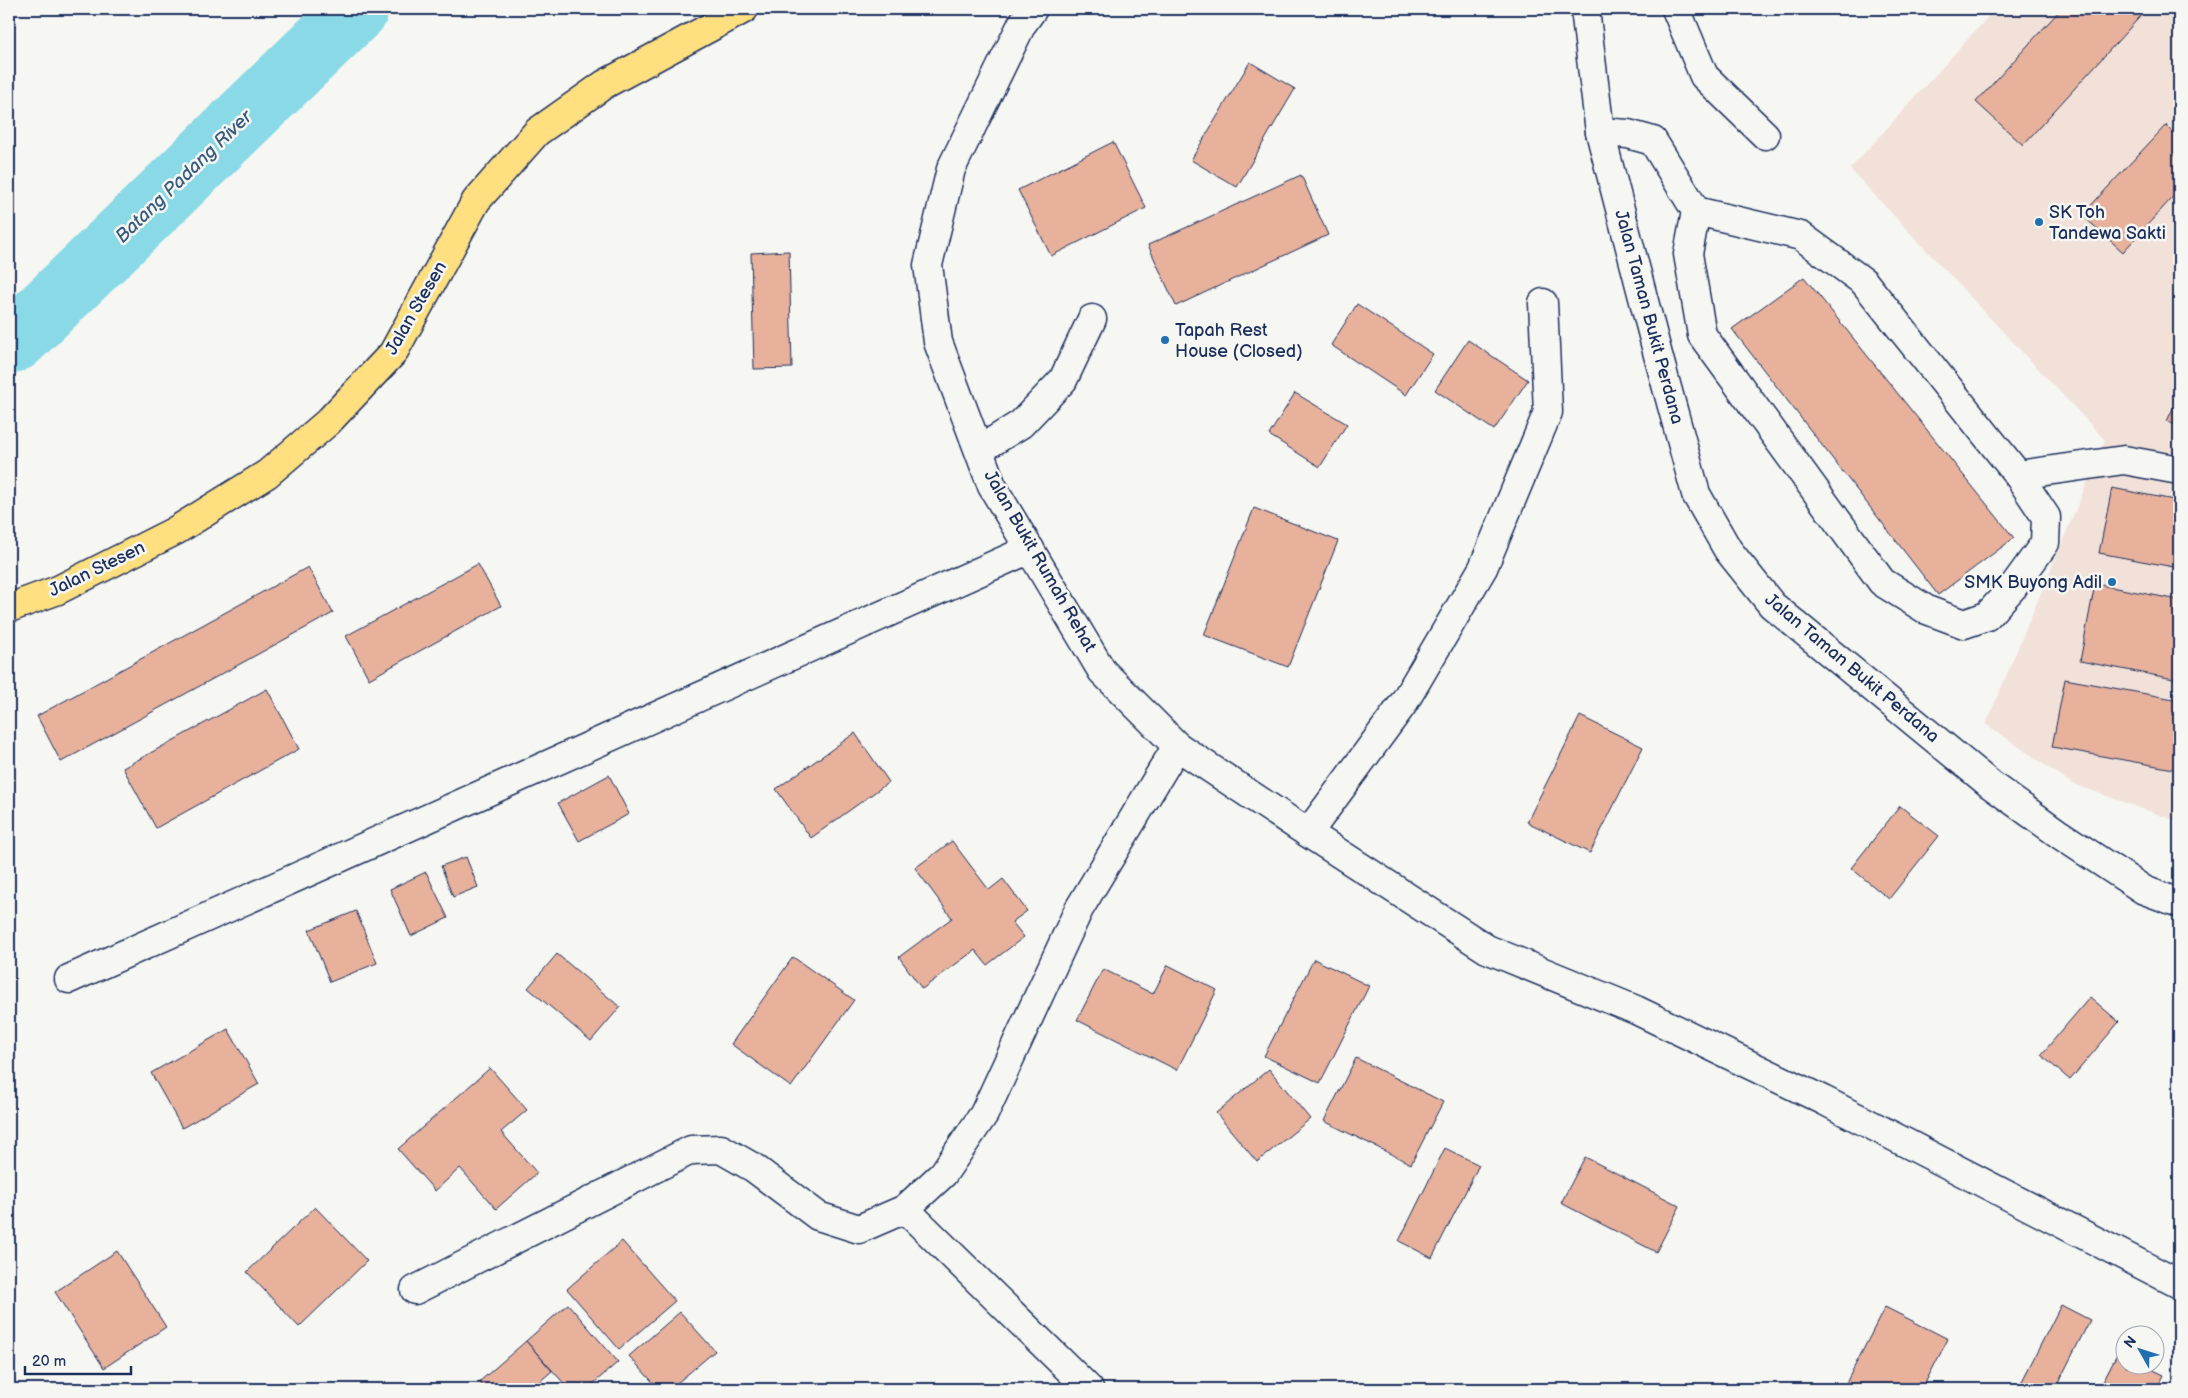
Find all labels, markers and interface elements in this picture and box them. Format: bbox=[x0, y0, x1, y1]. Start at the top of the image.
water label: Batang Padang River bbox=[111, 105, 258, 248]
place label: SK Toh Tandewa Sakti bbox=[2049, 202, 2166, 244]
street label: Jalan Taman Bukit Perdana bbox=[1610, 208, 1688, 426]
marker: SK Toh Tandewa Sakti bbox=[2033, 216, 2045, 228]
street label: Jalan Stesen bbox=[381, 258, 451, 358]
place label: Tapah Rest House (Closed) bbox=[1175, 320, 1303, 362]
marker: Tapah Rest House (Closed) bbox=[1159, 334, 1171, 346]
street label: Jalan Bukit Rumah Rehat bbox=[979, 467, 1101, 656]
street label: Jalan Stesen bbox=[46, 537, 148, 601]
place label: SMK Buyong Adil bbox=[1964, 572, 2102, 593]
marker: SMK Buyong Adil bbox=[2106, 576, 2118, 588]
street label: Jalan Taman Bukit Perdana bbox=[1761, 589, 1943, 747]
north arrow bbox=[2116, 1326, 2166, 1376]
text: N bbox=[2120, 1333, 2140, 1352]
scale bar bbox=[25, 1343, 131, 1375]
text: 20 m bbox=[32, 1352, 66, 1371]

